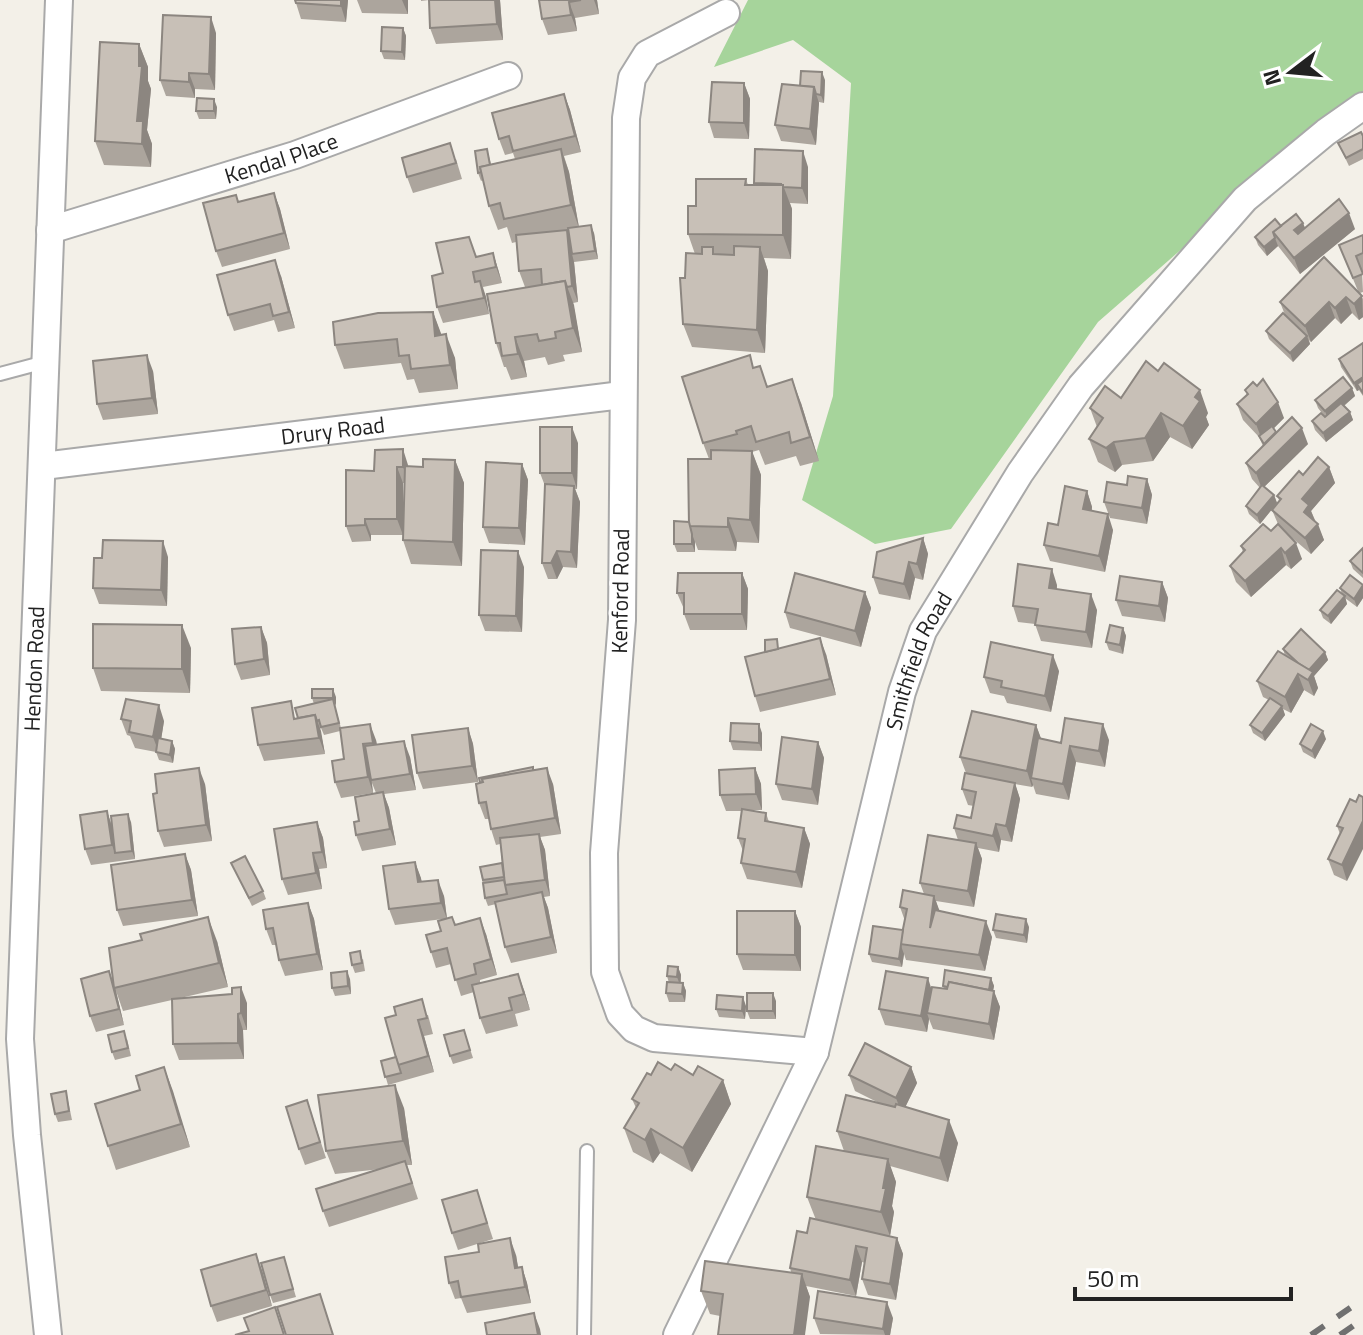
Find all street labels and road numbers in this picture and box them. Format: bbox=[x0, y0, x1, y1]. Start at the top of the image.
street label: Kendal Place bbox=[220, 124, 343, 193]
street label: Drury Road bbox=[279, 407, 387, 454]
street label: Kenford Road bbox=[602, 528, 638, 654]
street label: Smithfield Road bbox=[876, 585, 960, 734]
street label: Hendon Road bbox=[15, 605, 53, 732]

